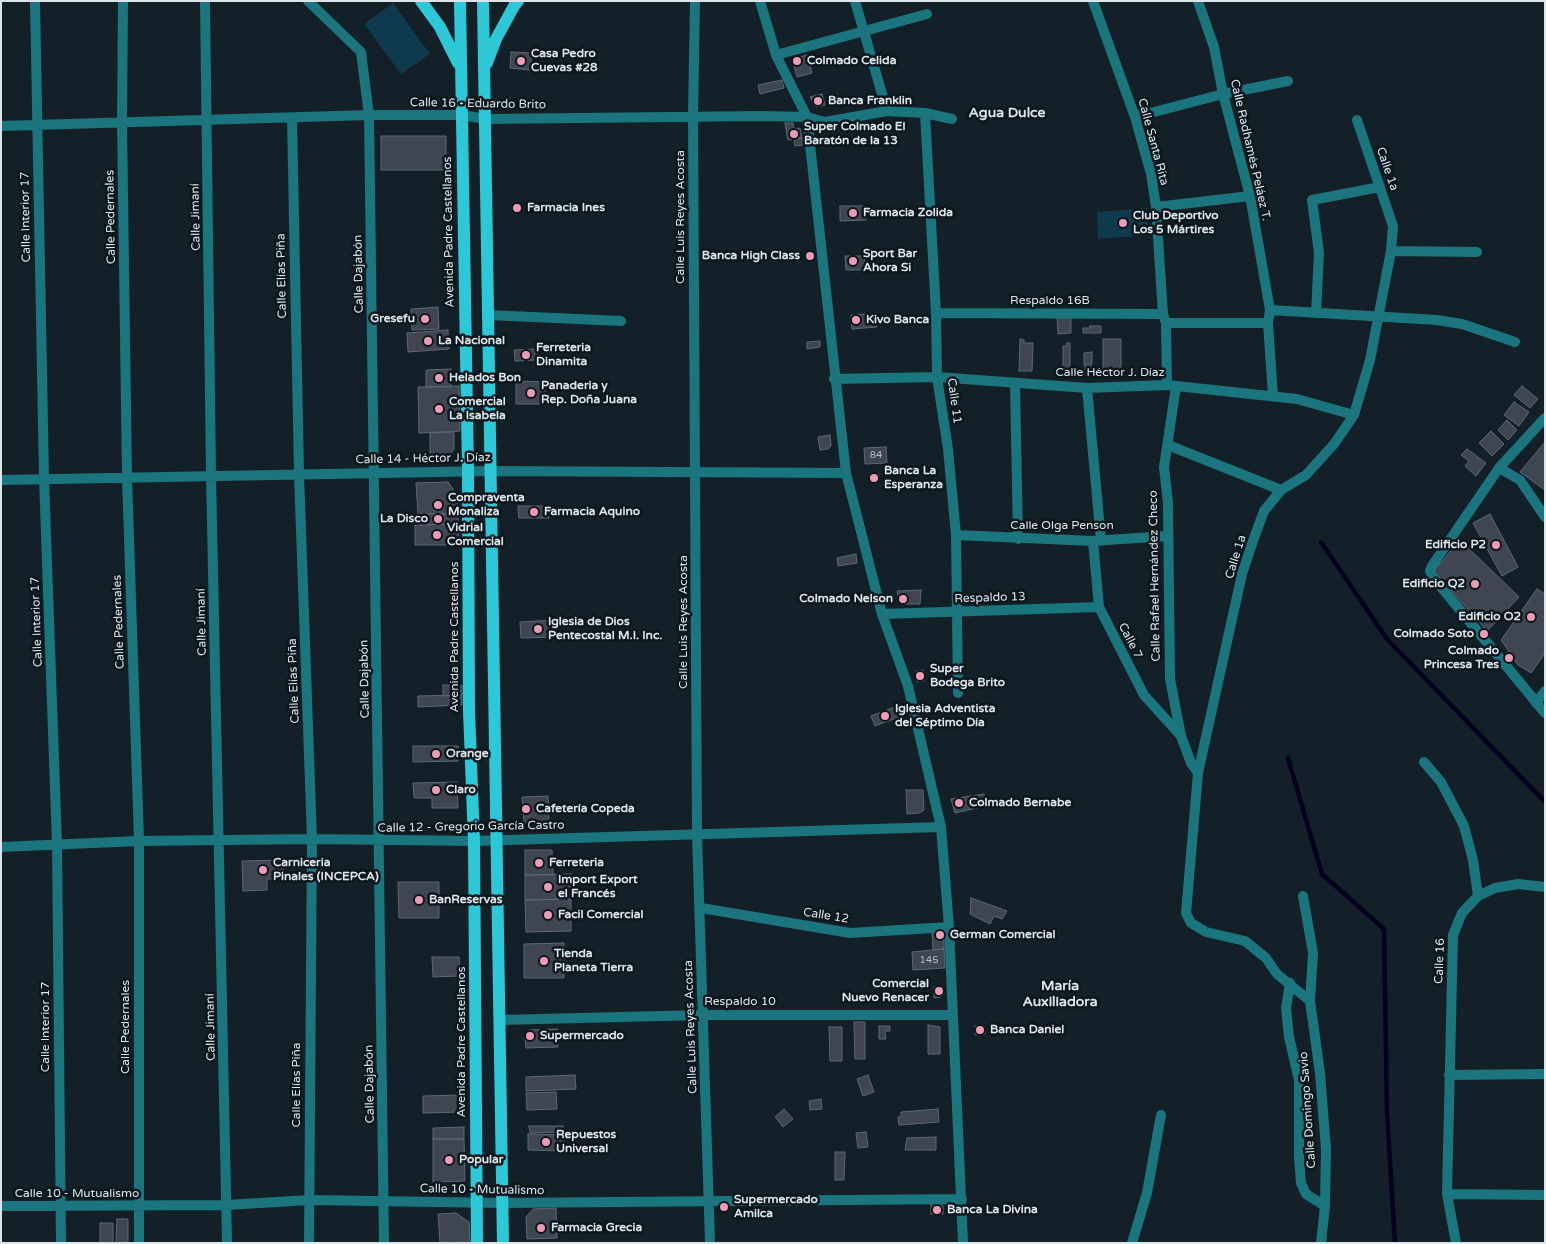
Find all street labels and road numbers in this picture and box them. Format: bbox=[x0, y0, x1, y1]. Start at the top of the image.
street label: Calle Radhamés Peláez T. bbox=[1227, 78, 1273, 222]
street label: Calle 16 - Eduardo Brito bbox=[410, 96, 546, 112]
street label: Calle Santa Rita bbox=[1134, 97, 1172, 187]
street label: Calle 1a bbox=[1373, 145, 1401, 193]
street label: Calle Luis Reyes Acosta bbox=[674, 150, 688, 284]
street label: Avenida Padre Castellanos bbox=[440, 156, 458, 308]
street label: Calle Pedernales bbox=[103, 170, 119, 264]
street label: Calle Interior 17 bbox=[18, 172, 34, 262]
street label: Calle Jimaní bbox=[188, 183, 204, 251]
street label: Calle Elías Piña bbox=[274, 233, 290, 319]
street label: Calle Dajabón bbox=[351, 235, 367, 313]
street label: Respaldo 16B bbox=[1010, 294, 1090, 308]
street label: Calle Héctor J. Díaz bbox=[1056, 366, 1164, 380]
street label: Calle 11 bbox=[944, 377, 964, 425]
street label: Calle 14 - Héctor J. Díaz bbox=[355, 451, 491, 467]
street label: Calle Rafael Hernández Checo bbox=[1146, 490, 1164, 662]
street label: Calle Olga Penson bbox=[1010, 519, 1114, 533]
street label: Calle 1a bbox=[1222, 533, 1250, 581]
street label: Calle Luis Reyes Acosta bbox=[677, 555, 691, 689]
street label: Avenida Padre Castellanos bbox=[448, 562, 462, 712]
street label: Calle Pedernales bbox=[110, 575, 128, 669]
street label: Calle Interior 17 bbox=[28, 577, 46, 667]
street label: Calle Jimaní bbox=[194, 588, 210, 656]
street label: Respaldo 13 bbox=[954, 590, 1026, 606]
street label: Calle 7 bbox=[1115, 621, 1145, 661]
street label: Calle Elías Piña bbox=[285, 638, 303, 724]
street label: Calle Dajabón bbox=[357, 640, 373, 718]
street label: Calle 12 - Gregorio García Castro bbox=[377, 818, 565, 836]
street label: Calle 12 bbox=[802, 905, 850, 927]
street label: Calle 16 bbox=[1432, 938, 1448, 984]
street label: Calle Luis Reyes Acosta bbox=[681, 960, 701, 1094]
street label: Avenida Padre Castellanos bbox=[455, 967, 469, 1117]
street label: Calle Pedernales bbox=[119, 980, 133, 1074]
street label: Calle Interior 17 bbox=[39, 982, 53, 1072]
street label: Calle Jimaní bbox=[203, 993, 219, 1061]
street label: Respaldo 10 bbox=[704, 995, 776, 1009]
street label: Calle Elías Piña bbox=[290, 1042, 304, 1128]
street label: Calle Dajabón bbox=[362, 1045, 378, 1123]
street label: Calle Domingo Savio bbox=[1297, 1051, 1319, 1169]
street label: Calle 10 - Mutualismo bbox=[420, 1182, 544, 1198]
street label: Calle 10 - Mutualismo bbox=[15, 1187, 139, 1201]

